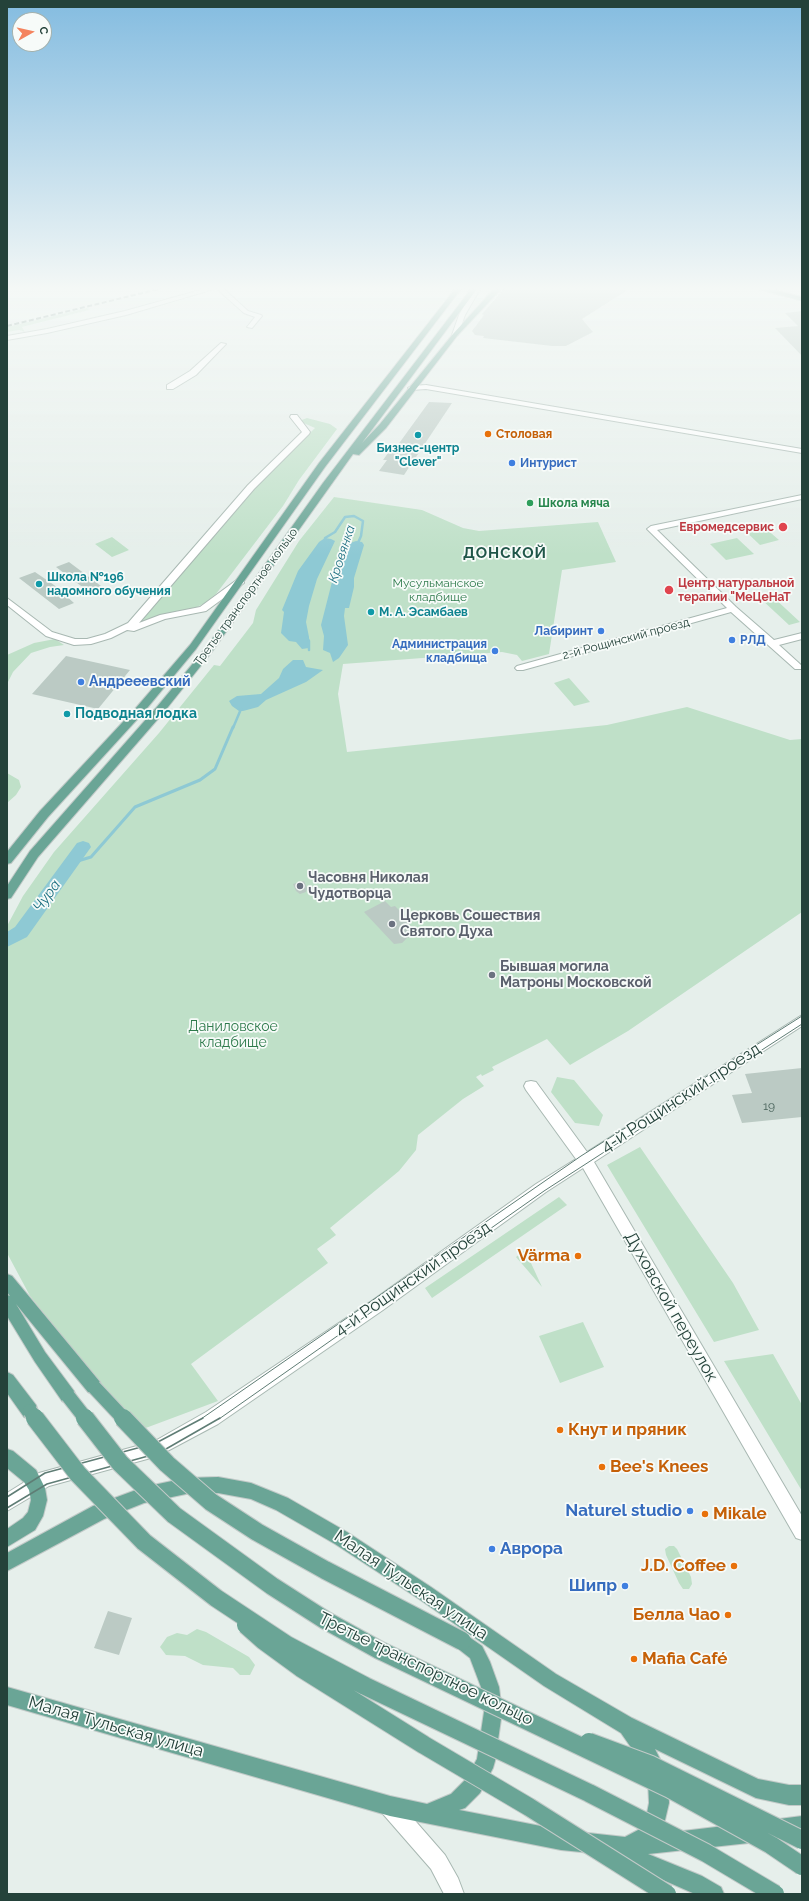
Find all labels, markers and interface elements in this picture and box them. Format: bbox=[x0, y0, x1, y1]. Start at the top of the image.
north arrow bbox=[12, 12, 52, 52]
text: С bbox=[36, 26, 50, 35]
place label: Столовая bbox=[496, 427, 552, 441]
marker: Столовая bbox=[483, 429, 493, 439]
marker: Бизнес-центр "Clever" bbox=[413, 430, 423, 440]
place label: Бизнес-центр "Clever" bbox=[377, 441, 459, 469]
place label: Интурист bbox=[520, 456, 577, 470]
marker: Интурист bbox=[507, 458, 517, 468]
place label: Школа мяча bbox=[538, 496, 610, 510]
marker: Школа мяча bbox=[525, 498, 535, 508]
place label: Евромедсервис bbox=[679, 520, 774, 534]
marker: Евромедсервис bbox=[777, 521, 789, 533]
water label: Кровянка bbox=[325, 523, 359, 585]
street label: Третье транспортное кольцо bbox=[191, 525, 301, 669]
district label: ДОНСКОЙ bbox=[463, 544, 547, 562]
place label: Школа №196 надомного обучения bbox=[47, 570, 171, 598]
park label: Мусульманское кладбище bbox=[392, 576, 484, 604]
place label: Центр натуральной терапии "МеЦеНаТ bbox=[678, 576, 794, 604]
marker: Школа №196 надомного обучения bbox=[34, 579, 44, 589]
marker: Центр натуральной терапии "МеЦеНаТ bbox=[663, 584, 675, 596]
place label: М. А. Эсамбаев bbox=[379, 605, 468, 619]
marker: М. А. Эсамбаев bbox=[366, 607, 376, 617]
street label: 2-й Рощинский проезд bbox=[561, 615, 691, 663]
place label: Лабиринт bbox=[534, 624, 593, 638]
marker: Лабиринт bbox=[596, 626, 606, 636]
place label: РЛД bbox=[740, 633, 766, 647]
marker: РЛД bbox=[727, 635, 737, 645]
place label: Администрация кладбища bbox=[392, 637, 487, 665]
marker: Администрация кладбища bbox=[490, 646, 500, 656]
place label: Андрееевский bbox=[89, 674, 191, 690]
marker: Андрееевский bbox=[76, 677, 86, 687]
place label: Подводная лодка bbox=[75, 706, 197, 722]
marker: Подводная лодка bbox=[62, 709, 72, 719]
place label: Часовня Николая Чудотворца bbox=[308, 870, 429, 902]
water label: Чура bbox=[29, 876, 65, 916]
marker: Часовня Николая Чудотворца bbox=[295, 881, 305, 891]
place label: Церковь Сошествия Святого Духа bbox=[400, 908, 540, 940]
marker: Церковь Сошествия Святого Духа bbox=[387, 919, 397, 929]
place label: Бывшая могила Матроны Московской bbox=[500, 959, 652, 992]
marker: Бывшая могила Матроны Московской bbox=[487, 970, 497, 980]
park label: Даниловское кладбище bbox=[188, 1019, 278, 1052]
street label: 4-й Рощинский проезд bbox=[597, 1039, 765, 1157]
house number: 19 bbox=[763, 1099, 775, 1113]
street label: 4-й Рощинский проезд bbox=[331, 1217, 495, 1341]
street label: Духовской переулок bbox=[620, 1228, 722, 1386]
place label: Värma bbox=[517, 1246, 570, 1266]
marker: Värma bbox=[573, 1251, 583, 1261]
place label: Кнут и пряник bbox=[568, 1420, 687, 1440]
marker: Кнут и пряник bbox=[555, 1425, 565, 1435]
place label: Bee's Knees bbox=[610, 1457, 708, 1477]
marker: Bee's Knees bbox=[597, 1462, 607, 1472]
place label: Naturel studio bbox=[565, 1501, 682, 1521]
place label: Mikale bbox=[713, 1504, 767, 1524]
marker: Naturel studio bbox=[685, 1506, 695, 1516]
marker: Mikale bbox=[700, 1509, 710, 1519]
street label: Малая Тульская улица bbox=[330, 1526, 492, 1644]
place label: Аврора bbox=[500, 1539, 563, 1559]
marker: Аврора bbox=[487, 1544, 497, 1554]
place label: J.D. Coffee bbox=[641, 1556, 726, 1576]
marker: J.D. Coffee bbox=[729, 1561, 739, 1571]
place label: Шипр bbox=[569, 1576, 617, 1596]
marker: Шипр bbox=[620, 1581, 630, 1591]
place label: Белла Чао bbox=[633, 1605, 720, 1625]
street label: Третье транспортное кольцо bbox=[315, 1608, 537, 1730]
marker: Белла Чао bbox=[723, 1610, 733, 1620]
place label: Mafia Café bbox=[642, 1649, 728, 1669]
marker: Mafia Café bbox=[629, 1654, 639, 1664]
street label: Малая Тульская улица bbox=[26, 1692, 206, 1762]

